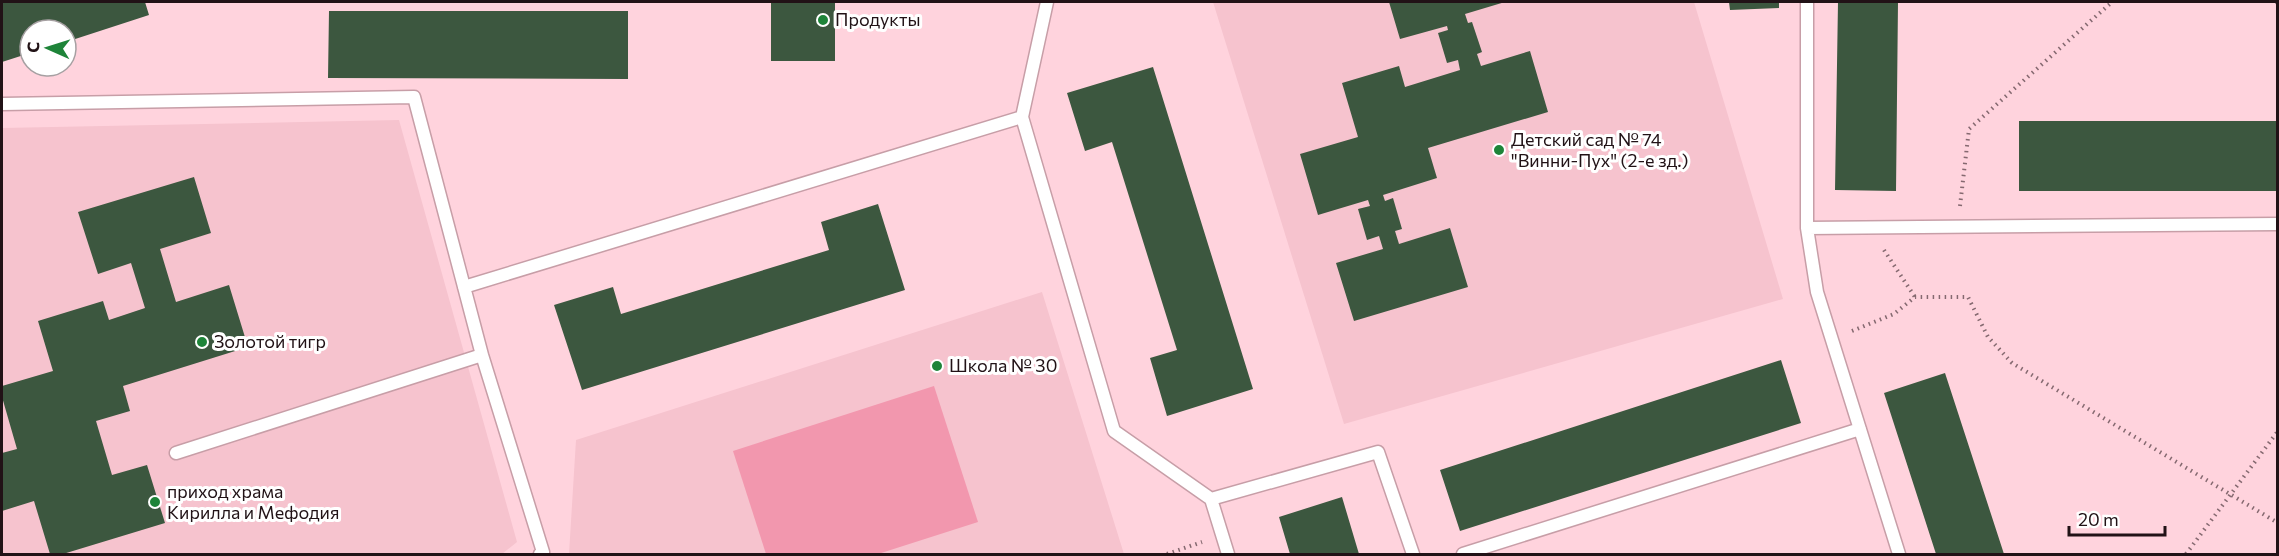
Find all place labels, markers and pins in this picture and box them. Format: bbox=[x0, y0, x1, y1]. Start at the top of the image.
place label: Продукты bbox=[835, 8, 920, 30]
marker: Продукты bbox=[816, 13, 830, 27]
place label: Детский сад № 74 "Винни-Пух" (2-е зд.) bbox=[1511, 128, 1688, 171]
marker: Детский сад № 74 "Винни-Пух" (2-е зд.) bbox=[1492, 143, 1506, 157]
place label: Золотой тигр bbox=[214, 330, 326, 352]
marker: Золотой тигр bbox=[195, 335, 209, 349]
place label: Школа № 30 bbox=[949, 354, 1057, 376]
marker: Школа № 30 bbox=[930, 359, 944, 373]
place label: приход храма Кирилла и Мефодия bbox=[167, 480, 339, 523]
marker: приход храма Кирилла и Мефодия bbox=[148, 495, 162, 509]

